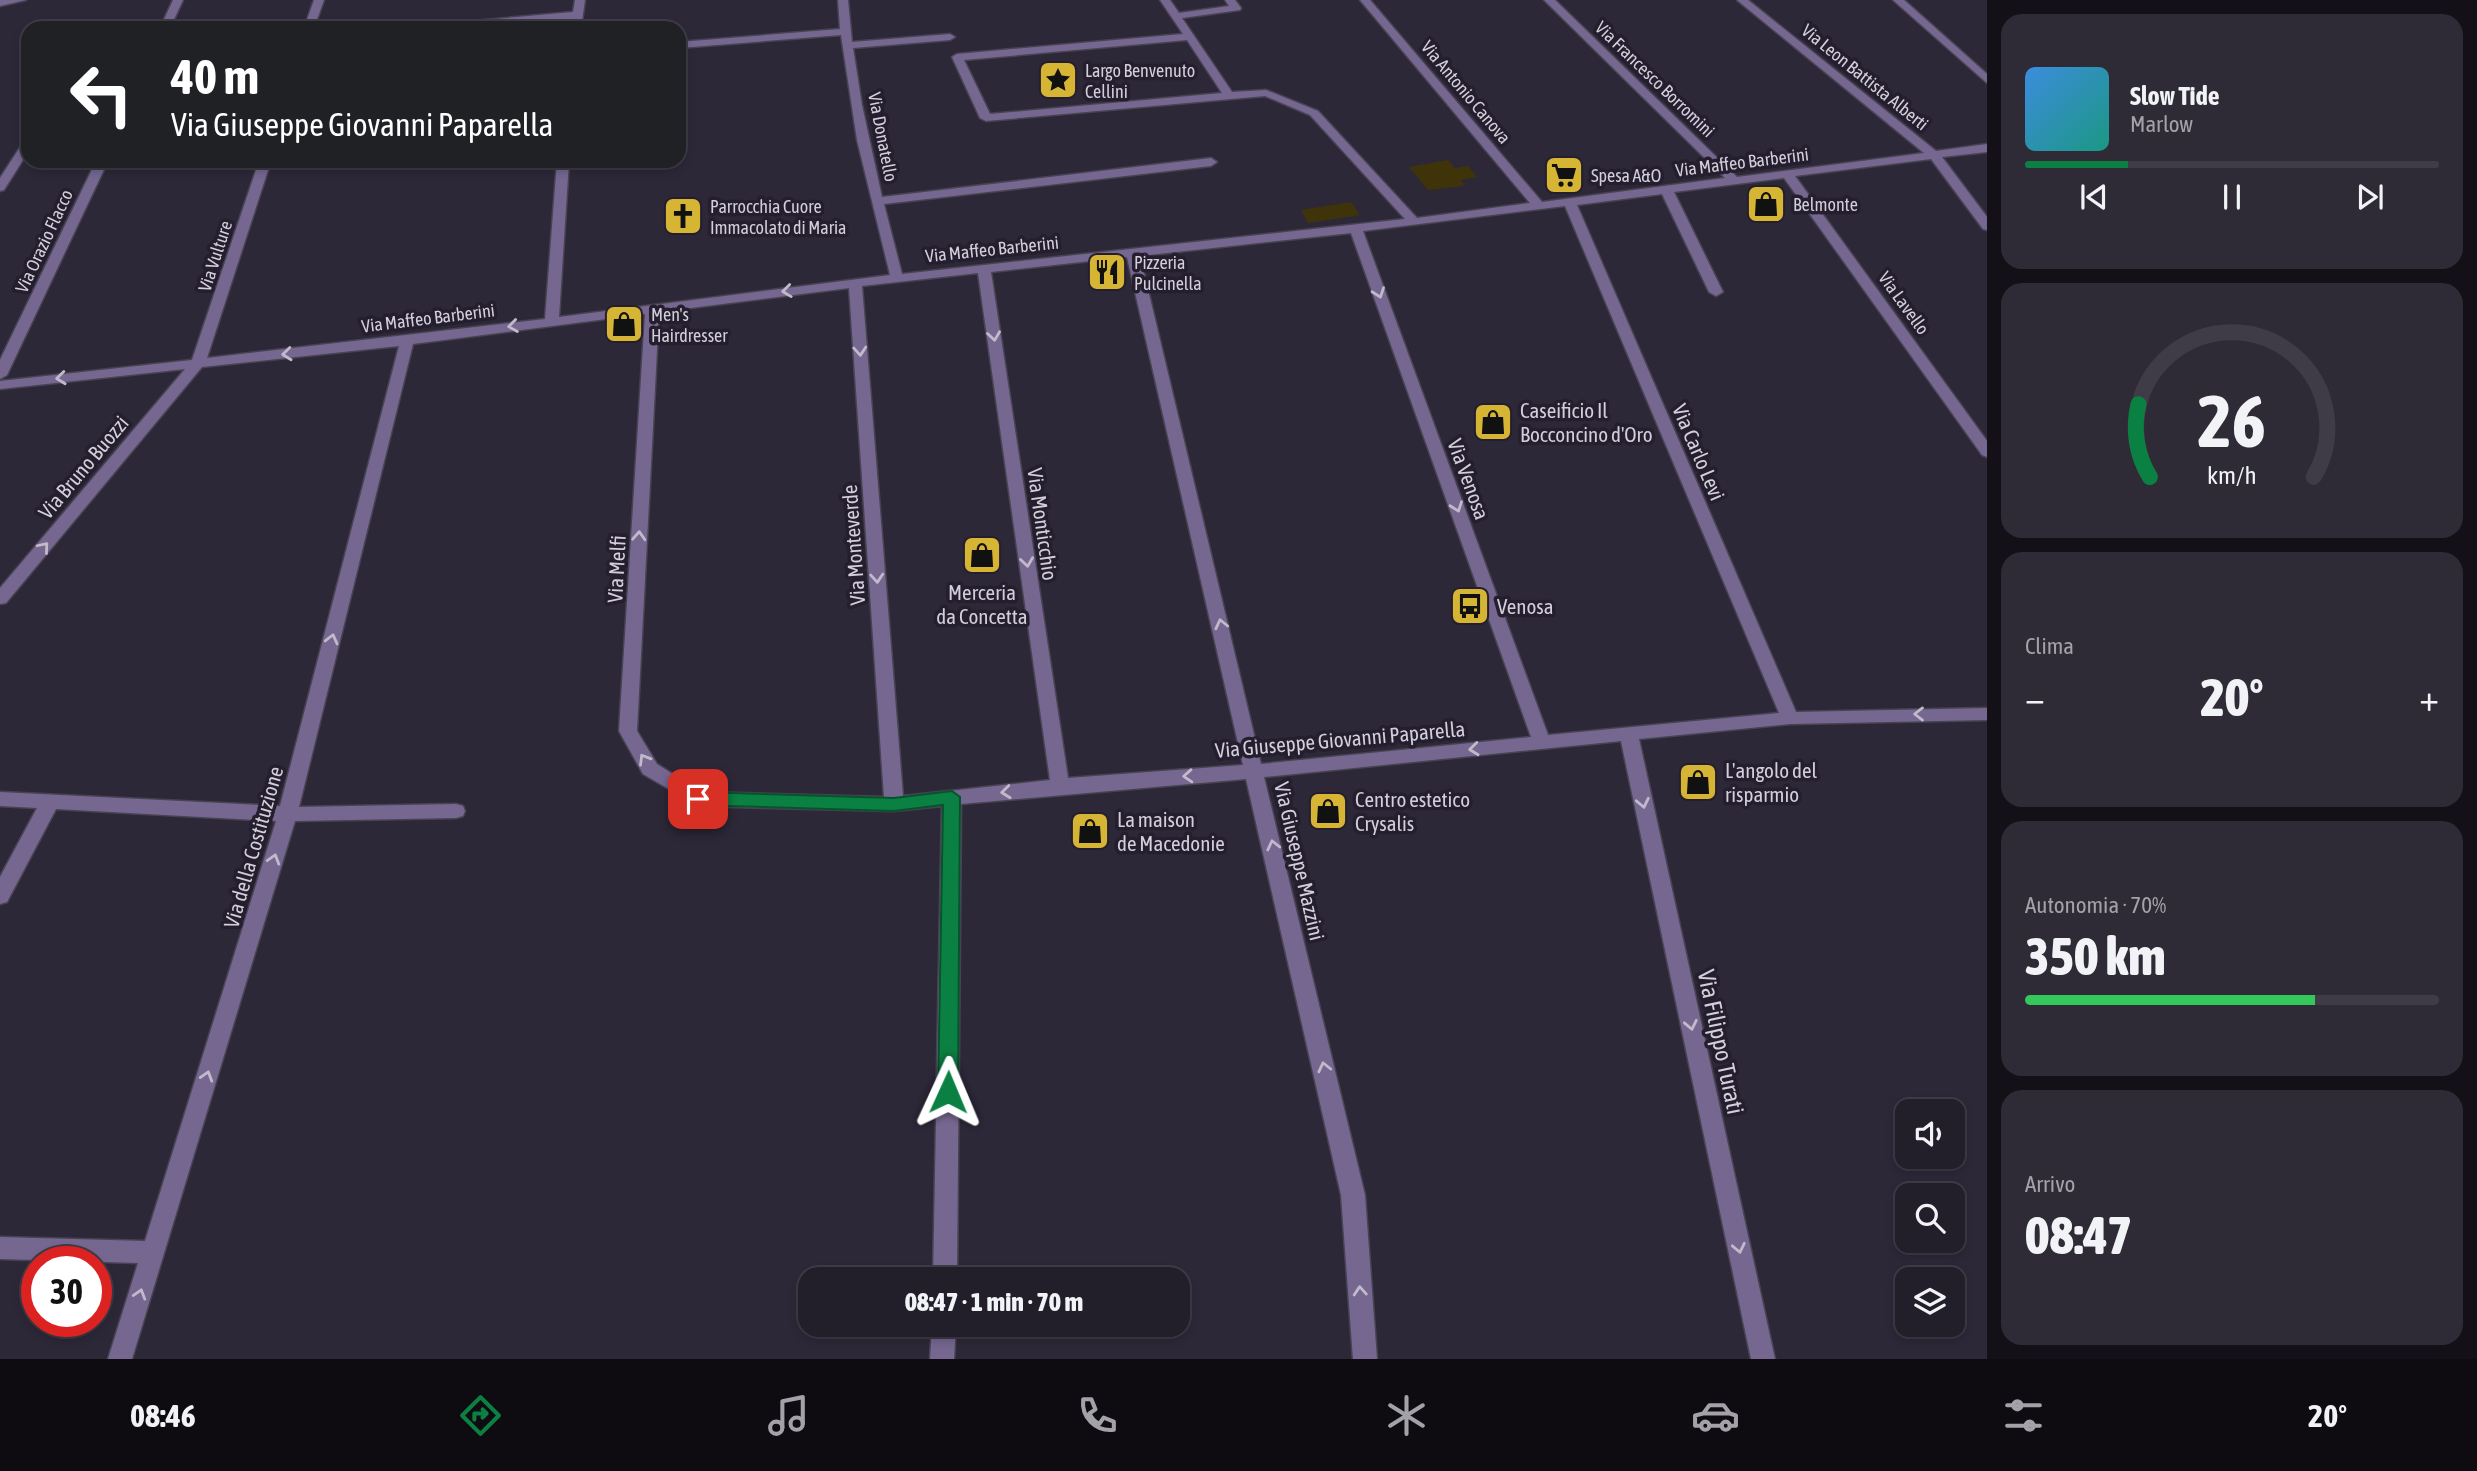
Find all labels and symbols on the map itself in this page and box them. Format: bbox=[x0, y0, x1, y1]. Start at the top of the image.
street label: Via Francesco Borromini bbox=[1591, 17, 1719, 141]
street label: Via Leon Battista Alberti bbox=[1797, 19, 1933, 135]
street label: Via Antonio Canova bbox=[1417, 36, 1515, 148]
place icon: Largo Benvenuto Cellini bbox=[1037, 59, 1079, 101]
place label: Largo Benvenuto Cellini bbox=[1085, 60, 1195, 102]
street label: Via Donatello bbox=[864, 91, 902, 183]
street label: Via Maffeo Barberini bbox=[1674, 143, 1810, 181]
supermarket icon: Spesa A&O bbox=[1543, 154, 1585, 196]
place label: Spesa A&O bbox=[1591, 165, 1661, 186]
shop icon: Belmonte bbox=[1745, 183, 1787, 225]
street label: Via Orazio Flacco bbox=[11, 186, 77, 296]
place label: Belmonte bbox=[1793, 194, 1858, 215]
church icon: Parrocchia Cuore Immacolato di Maria bbox=[662, 195, 704, 237]
place label: Parrocchia Cuore Immacolato di Maria bbox=[710, 196, 846, 238]
street label: Via Vulture bbox=[194, 218, 236, 294]
street label: Via Maffeo Barberini bbox=[924, 232, 1060, 266]
restaurant icon: Pizzeria Pulcinella bbox=[1086, 251, 1128, 293]
place label: Pizzeria Pulcinella bbox=[1134, 252, 1202, 294]
street label: Via Lavello bbox=[1874, 268, 1934, 338]
one-way arrow bbox=[781, 284, 793, 299]
one-way arrow bbox=[1371, 287, 1385, 299]
street label: Via Maffeo Barberini bbox=[360, 299, 496, 337]
shop icon: Men's Hairdresser bbox=[603, 303, 645, 345]
place label: Men's Hairdresser bbox=[651, 304, 728, 346]
one-way arrow bbox=[507, 318, 519, 333]
one-way arrow bbox=[987, 331, 1002, 342]
one-way arrow bbox=[852, 345, 867, 356]
one-way arrow bbox=[281, 346, 293, 361]
one-way arrow bbox=[55, 371, 67, 386]
place label: Caseificio Il Bocconcino d'Oro bbox=[1520, 398, 1653, 446]
street label: Via Carlo Levi bbox=[1668, 400, 1730, 504]
shop icon: Caseificio Il Bocconcino d'Oro bbox=[1472, 401, 1514, 443]
street label: Via Bruno Buozzi bbox=[33, 411, 133, 523]
street label: Via Venosa bbox=[1443, 435, 1495, 523]
street label: Via Monticchio bbox=[1023, 466, 1063, 582]
street label: Via Monteverde bbox=[837, 484, 869, 606]
one-way arrow bbox=[1448, 500, 1462, 512]
one-way arrow bbox=[631, 530, 646, 541]
shop icon: Merceria da Concetta bbox=[961, 534, 1003, 576]
street label: Via Melfi bbox=[602, 535, 630, 603]
one-way arrow bbox=[36, 542, 48, 555]
one-way arrow bbox=[1019, 556, 1034, 567]
one-way arrow bbox=[869, 572, 884, 583]
place label: Merceria da Concetta bbox=[936, 580, 1028, 628]
bus stop icon: Venosa bbox=[1449, 585, 1491, 627]
place label: Venosa bbox=[1497, 594, 1553, 618]
one-way arrow bbox=[1215, 618, 1229, 630]
one-way arrow bbox=[324, 633, 338, 645]
one-way arrow bbox=[1913, 706, 1924, 722]
street label: Via Giuseppe Giovanni Paparella bbox=[1214, 716, 1466, 762]
one-way arrow bbox=[1469, 742, 1480, 757]
one-way arrow bbox=[639, 753, 652, 766]
place label: L'angolo del risparmio bbox=[1725, 758, 1818, 806]
shop icon: L'angolo del risparmio bbox=[1677, 761, 1719, 803]
street label: Via della Costituzione bbox=[218, 764, 288, 930]
one-way arrow bbox=[1182, 768, 1193, 783]
pin bbox=[668, 769, 728, 829]
street label: Via Giuseppe Mazzini bbox=[1270, 779, 1330, 943]
one-way arrow bbox=[1000, 784, 1011, 799]
place label: Centro estetico Crysalis bbox=[1355, 787, 1470, 835]
shop icon: Centro estetico Crysalis bbox=[1307, 790, 1349, 832]
one-way arrow bbox=[1635, 797, 1649, 809]
place label: La maison de Macedonie bbox=[1117, 807, 1225, 855]
shop icon: La maison de Macedonie bbox=[1069, 810, 1111, 852]
one-way arrow bbox=[1267, 839, 1281, 851]
one-way arrow bbox=[266, 853, 281, 865]
street label: Via Filippo Turati bbox=[1692, 967, 1750, 1117]
one-way arrow bbox=[1683, 1019, 1697, 1031]
position arrow bbox=[911, 1055, 985, 1129]
one-way arrow bbox=[1317, 1061, 1332, 1073]
one-way arrow bbox=[199, 1071, 213, 1083]
one-way arrow bbox=[1731, 1242, 1745, 1254]
speed limit sign: 30 bbox=[21, 1246, 112, 1337]
one-way arrow bbox=[1353, 1285, 1368, 1296]
one-way arrow bbox=[131, 1288, 146, 1300]

